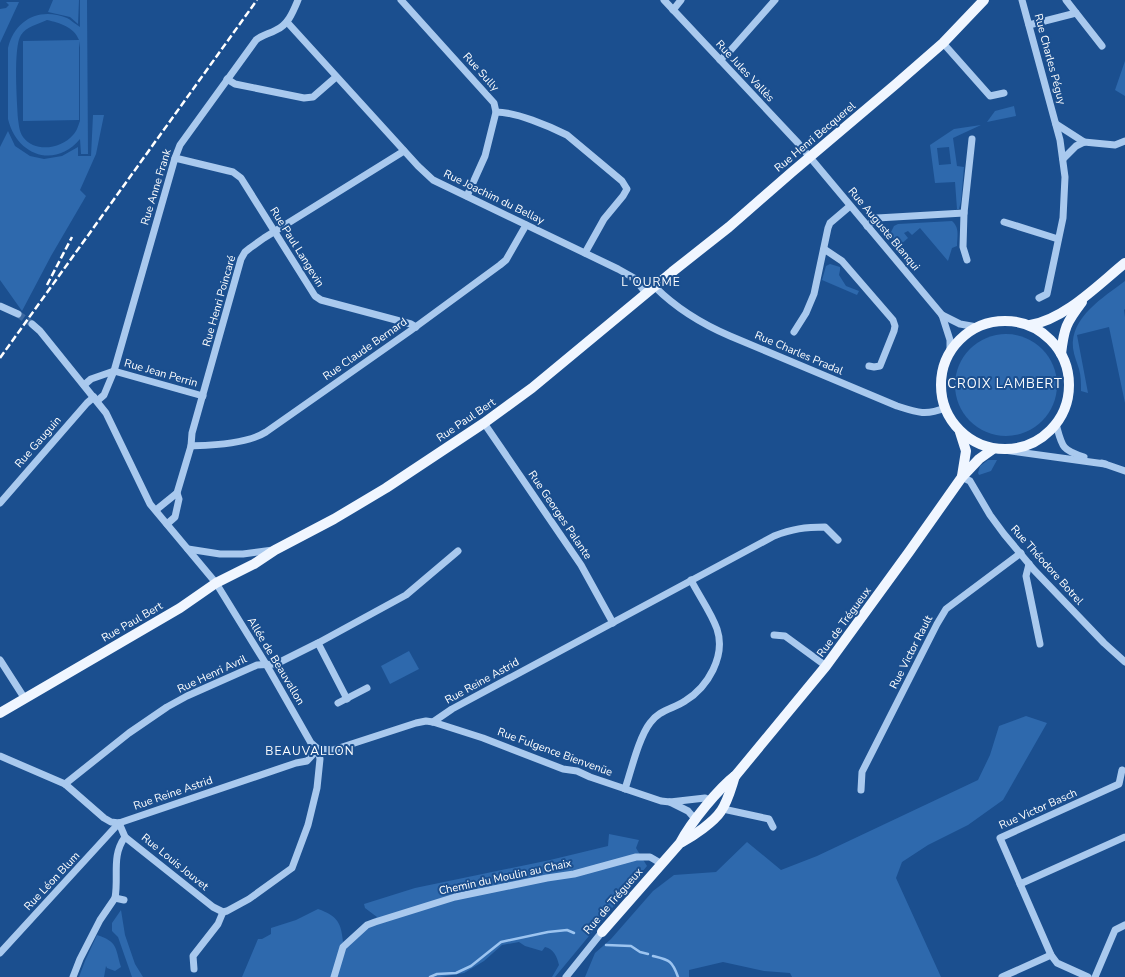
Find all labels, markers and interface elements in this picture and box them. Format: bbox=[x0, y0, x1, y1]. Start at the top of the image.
street label: Rue Charles Péguy bbox=[1031, 12, 1069, 106]
street label: Rue Jules Vallès bbox=[712, 37, 778, 105]
street label: Rue Sully bbox=[460, 49, 503, 95]
street label: Rue Henri Becquerel bbox=[771, 98, 859, 175]
street label: Rue Anne Frank bbox=[137, 147, 175, 227]
street label: Rue Joachim du Bellay bbox=[441, 166, 547, 228]
street label: Rue Auguste Blanqui bbox=[845, 184, 923, 274]
street label: Rue Paul Langevin bbox=[266, 204, 328, 290]
street label: Rue Henri Poincaré bbox=[199, 254, 239, 348]
district label: L'OURME bbox=[621, 274, 681, 290]
street label: Rue Claude Bernard bbox=[320, 314, 410, 384]
street label: Rue Charles Pradal bbox=[752, 328, 846, 379]
street label: Rue Jean Perrin bbox=[123, 355, 199, 391]
district label: CROIX LAMBERT bbox=[947, 375, 1063, 393]
street label: Rue Paul Bert bbox=[433, 395, 499, 445]
street label: Rue Gauguin bbox=[11, 413, 65, 471]
street label: Rue Georges Palante bbox=[525, 468, 595, 562]
street label: Rue Théodore Botrel bbox=[1007, 522, 1087, 609]
street label: Rue de Trégueux bbox=[813, 584, 875, 660]
street label: Rue Paul Bert bbox=[99, 598, 165, 646]
street label: Rue Victor Rault bbox=[886, 613, 936, 691]
street label: Allée de Beauvallon bbox=[244, 614, 308, 708]
street label: Rue Henri Avril bbox=[175, 651, 250, 697]
street label: Rue Reine Astrid bbox=[442, 654, 522, 708]
street label: Rue Fulgence Bienvenüe bbox=[495, 724, 615, 780]
district label: BEAUVALLON bbox=[265, 743, 355, 759]
street label: Rue Reine Astrid bbox=[131, 772, 215, 814]
street label: Rue Victor Basch bbox=[997, 785, 1079, 833]
street label: Rue Louis Jouvet bbox=[138, 830, 212, 894]
street label: Rue Léon Blum bbox=[21, 848, 83, 914]
street label: Chemin du Moulin au Chaix bbox=[437, 856, 573, 898]
street label: Rue de Trégueux bbox=[580, 865, 646, 937]

